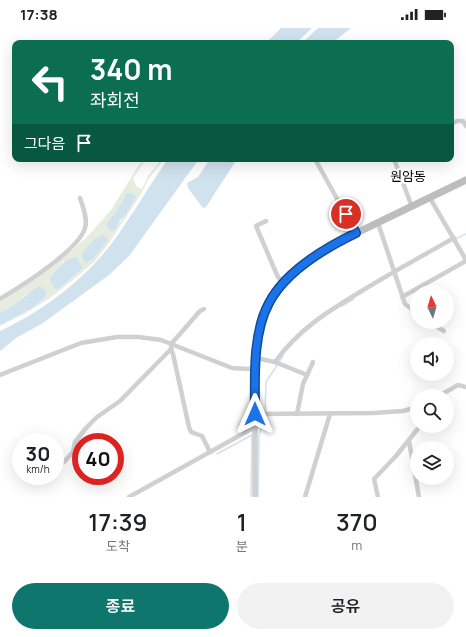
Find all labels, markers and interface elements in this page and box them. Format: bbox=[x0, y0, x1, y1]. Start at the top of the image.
text: 17:38 bbox=[20, 4, 58, 25]
text: 340 m bbox=[90, 50, 173, 88]
icon: left bbox=[24, 56, 76, 108]
text: 좌회전 bbox=[90, 88, 140, 112]
icon: arrive bbox=[73, 132, 95, 154]
text: 그다음 bbox=[24, 133, 65, 154]
district label: 원암동 bbox=[390, 167, 426, 185]
pin bbox=[329, 197, 363, 231]
icon: arrive bbox=[335, 203, 357, 225]
north arrow bbox=[410, 285, 454, 329]
map controls bbox=[410, 285, 454, 485]
button: sound bbox=[410, 337, 454, 381]
button: search bbox=[410, 389, 454, 433]
position arrow bbox=[234, 393, 276, 435]
speed limit sign: 40 bbox=[72, 433, 124, 485]
text: 30 bbox=[26, 440, 50, 467]
button: layers bbox=[410, 441, 454, 485]
text: km/h bbox=[26, 462, 50, 476]
text: 17:39 bbox=[88, 505, 147, 538]
text: 1 bbox=[237, 505, 247, 538]
text: 370 bbox=[336, 505, 378, 538]
text: m bbox=[351, 536, 362, 554]
text: 도착 bbox=[106, 537, 130, 555]
text: 분 bbox=[236, 537, 248, 555]
button: 종료 bbox=[12, 583, 229, 629]
button: 공유 bbox=[237, 583, 454, 629]

